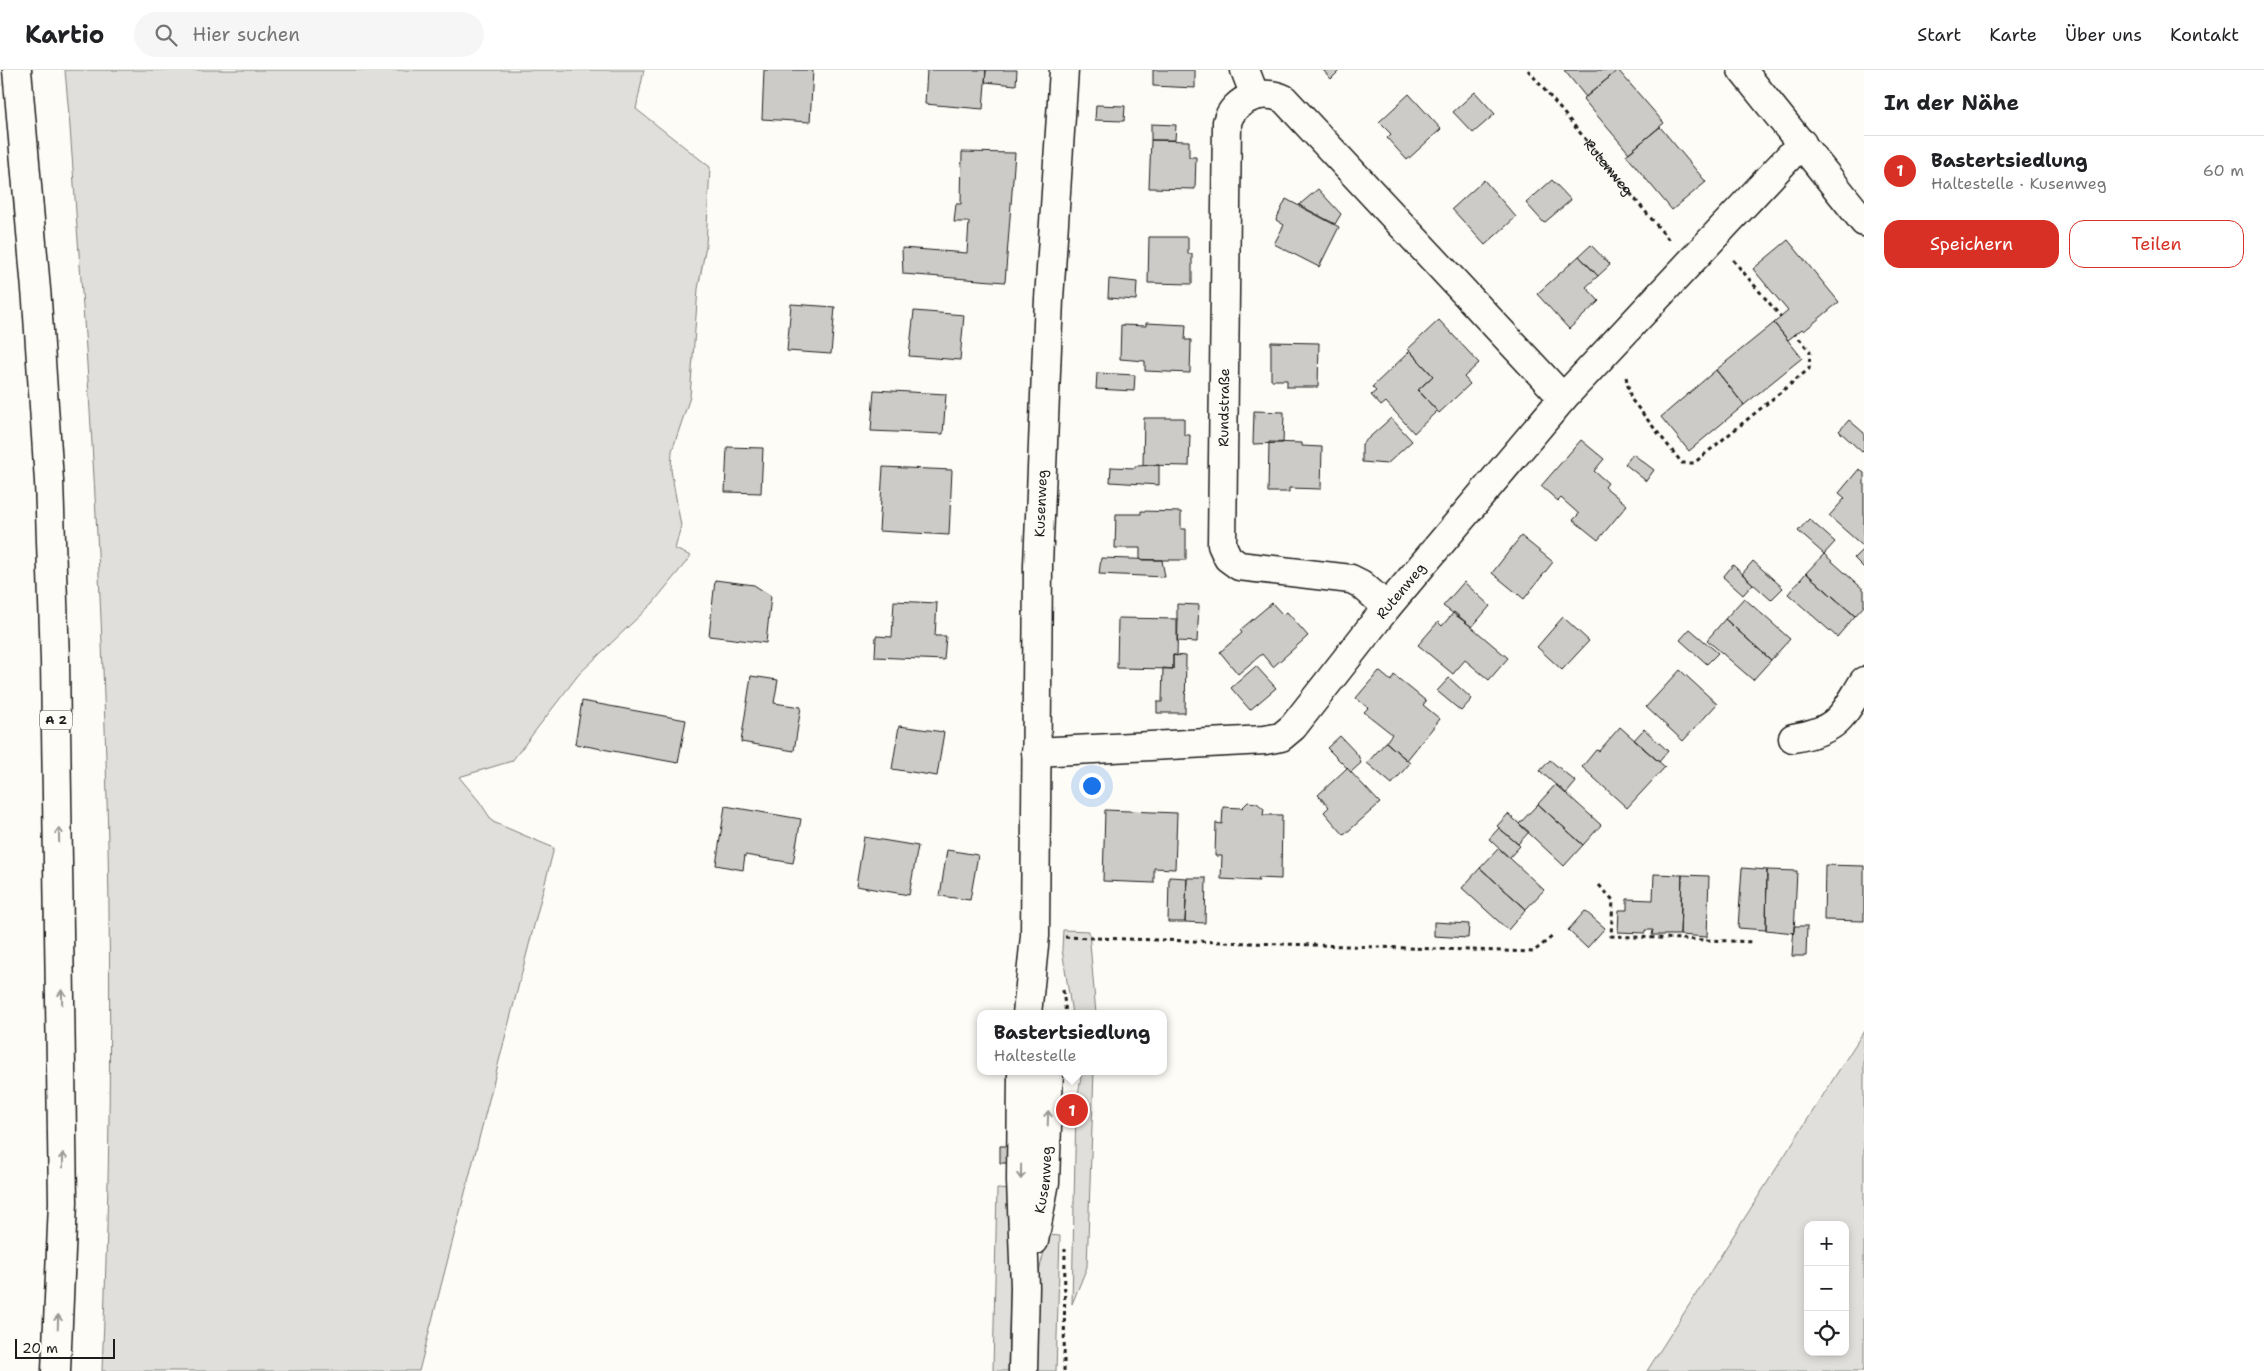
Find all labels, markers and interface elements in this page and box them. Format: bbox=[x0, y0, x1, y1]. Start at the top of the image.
search box bbox=[134, 12, 484, 57]
text: Kartio bbox=[25, 19, 104, 51]
icon: search bbox=[152, 21, 180, 49]
text: Hier suchen bbox=[192, 22, 300, 47]
text: Start bbox=[1917, 23, 1961, 47]
text: Karte bbox=[1989, 23, 2037, 47]
text: Über uns bbox=[2065, 23, 2142, 47]
text: Kontakt bbox=[2170, 23, 2239, 47]
text: In der Nähe bbox=[1884, 89, 2019, 117]
street label: Rutenweg bbox=[1580, 135, 1637, 199]
text: Bastertsiedlung bbox=[1931, 148, 2088, 173]
text: 1 bbox=[1896, 160, 1904, 181]
text: 60 m bbox=[2203, 160, 2244, 181]
text: Haltestelle · Kusenweg bbox=[1931, 173, 2107, 194]
button: Speichern bbox=[1884, 220, 2059, 268]
button: Teilen bbox=[2069, 220, 2244, 268]
street label: Rundstraße bbox=[1214, 368, 1233, 447]
street label: Kusenweg bbox=[1030, 469, 1051, 538]
street label: Rutenweg bbox=[1372, 559, 1429, 622]
road number: A 2 bbox=[40, 710, 72, 730]
your location bbox=[1079, 773, 1105, 799]
one-way arrow bbox=[54, 827, 64, 844]
one-way arrow bbox=[57, 990, 66, 1006]
popup bbox=[977, 1010, 1167, 1075]
text: Bastertsiedlung bbox=[994, 1020, 1150, 1045]
text: Haltestelle bbox=[994, 1045, 1077, 1066]
pin: 1 bbox=[1056, 1091, 1088, 1129]
one-way arrow bbox=[1043, 1110, 1052, 1126]
street label: Kusenweg bbox=[1030, 1146, 1055, 1215]
one-way arrow bbox=[58, 1152, 68, 1168]
one-way arrow bbox=[1016, 1164, 1026, 1180]
map controls bbox=[1804, 1221, 1849, 1356]
button: + bbox=[1804, 1221, 1849, 1266]
button: − bbox=[1804, 1266, 1849, 1311]
button: locate bbox=[1804, 1311, 1849, 1356]
one-way arrow bbox=[54, 1315, 63, 1331]
scale bar bbox=[15, 1336, 115, 1359]
text: 20 m bbox=[22, 1339, 58, 1357]

